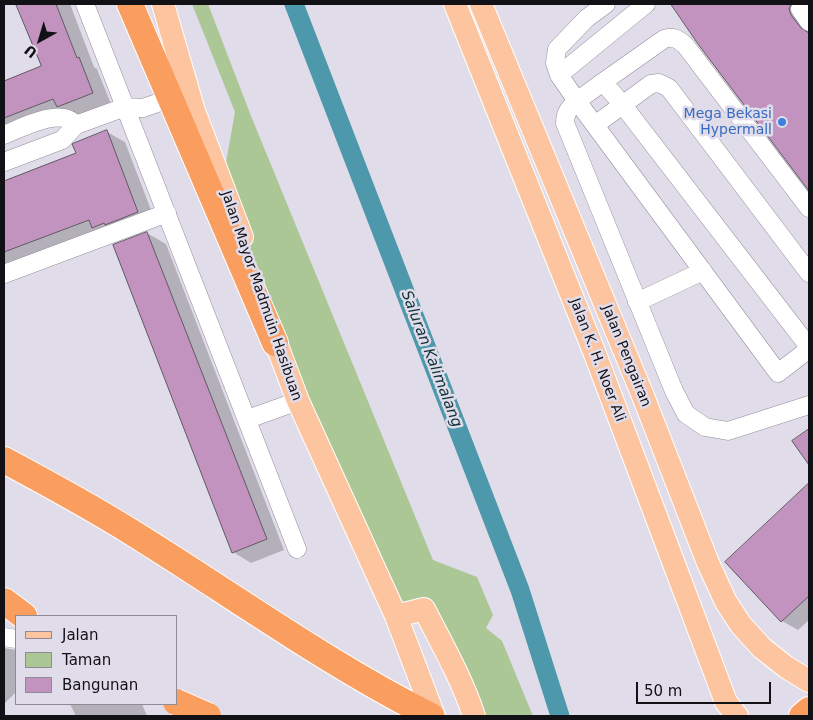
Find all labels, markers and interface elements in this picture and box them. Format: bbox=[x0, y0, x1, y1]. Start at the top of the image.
north arrow bbox=[15, 15, 65, 65]
text: U bbox=[21, 42, 40, 61]
place label: Mega Bekasi Hypermall bbox=[684, 106, 772, 138]
marker: Mega Bekasi Hypermall bbox=[776, 116, 788, 128]
street label: Jalan Mayor Madmuin Hasibuan bbox=[217, 189, 305, 403]
water label: Saluran Kalimalang bbox=[397, 288, 465, 430]
street label: Jalan K. H. Noer Ali bbox=[566, 296, 628, 424]
street label: Jalan Pengairan bbox=[598, 303, 654, 409]
legend bbox=[15, 615, 178, 705]
text: Jalan bbox=[62, 626, 98, 644]
text: Taman bbox=[62, 651, 111, 669]
scale bar bbox=[638, 672, 773, 704]
text: Bangunan bbox=[62, 676, 138, 694]
text: 50 m bbox=[644, 682, 682, 700]

